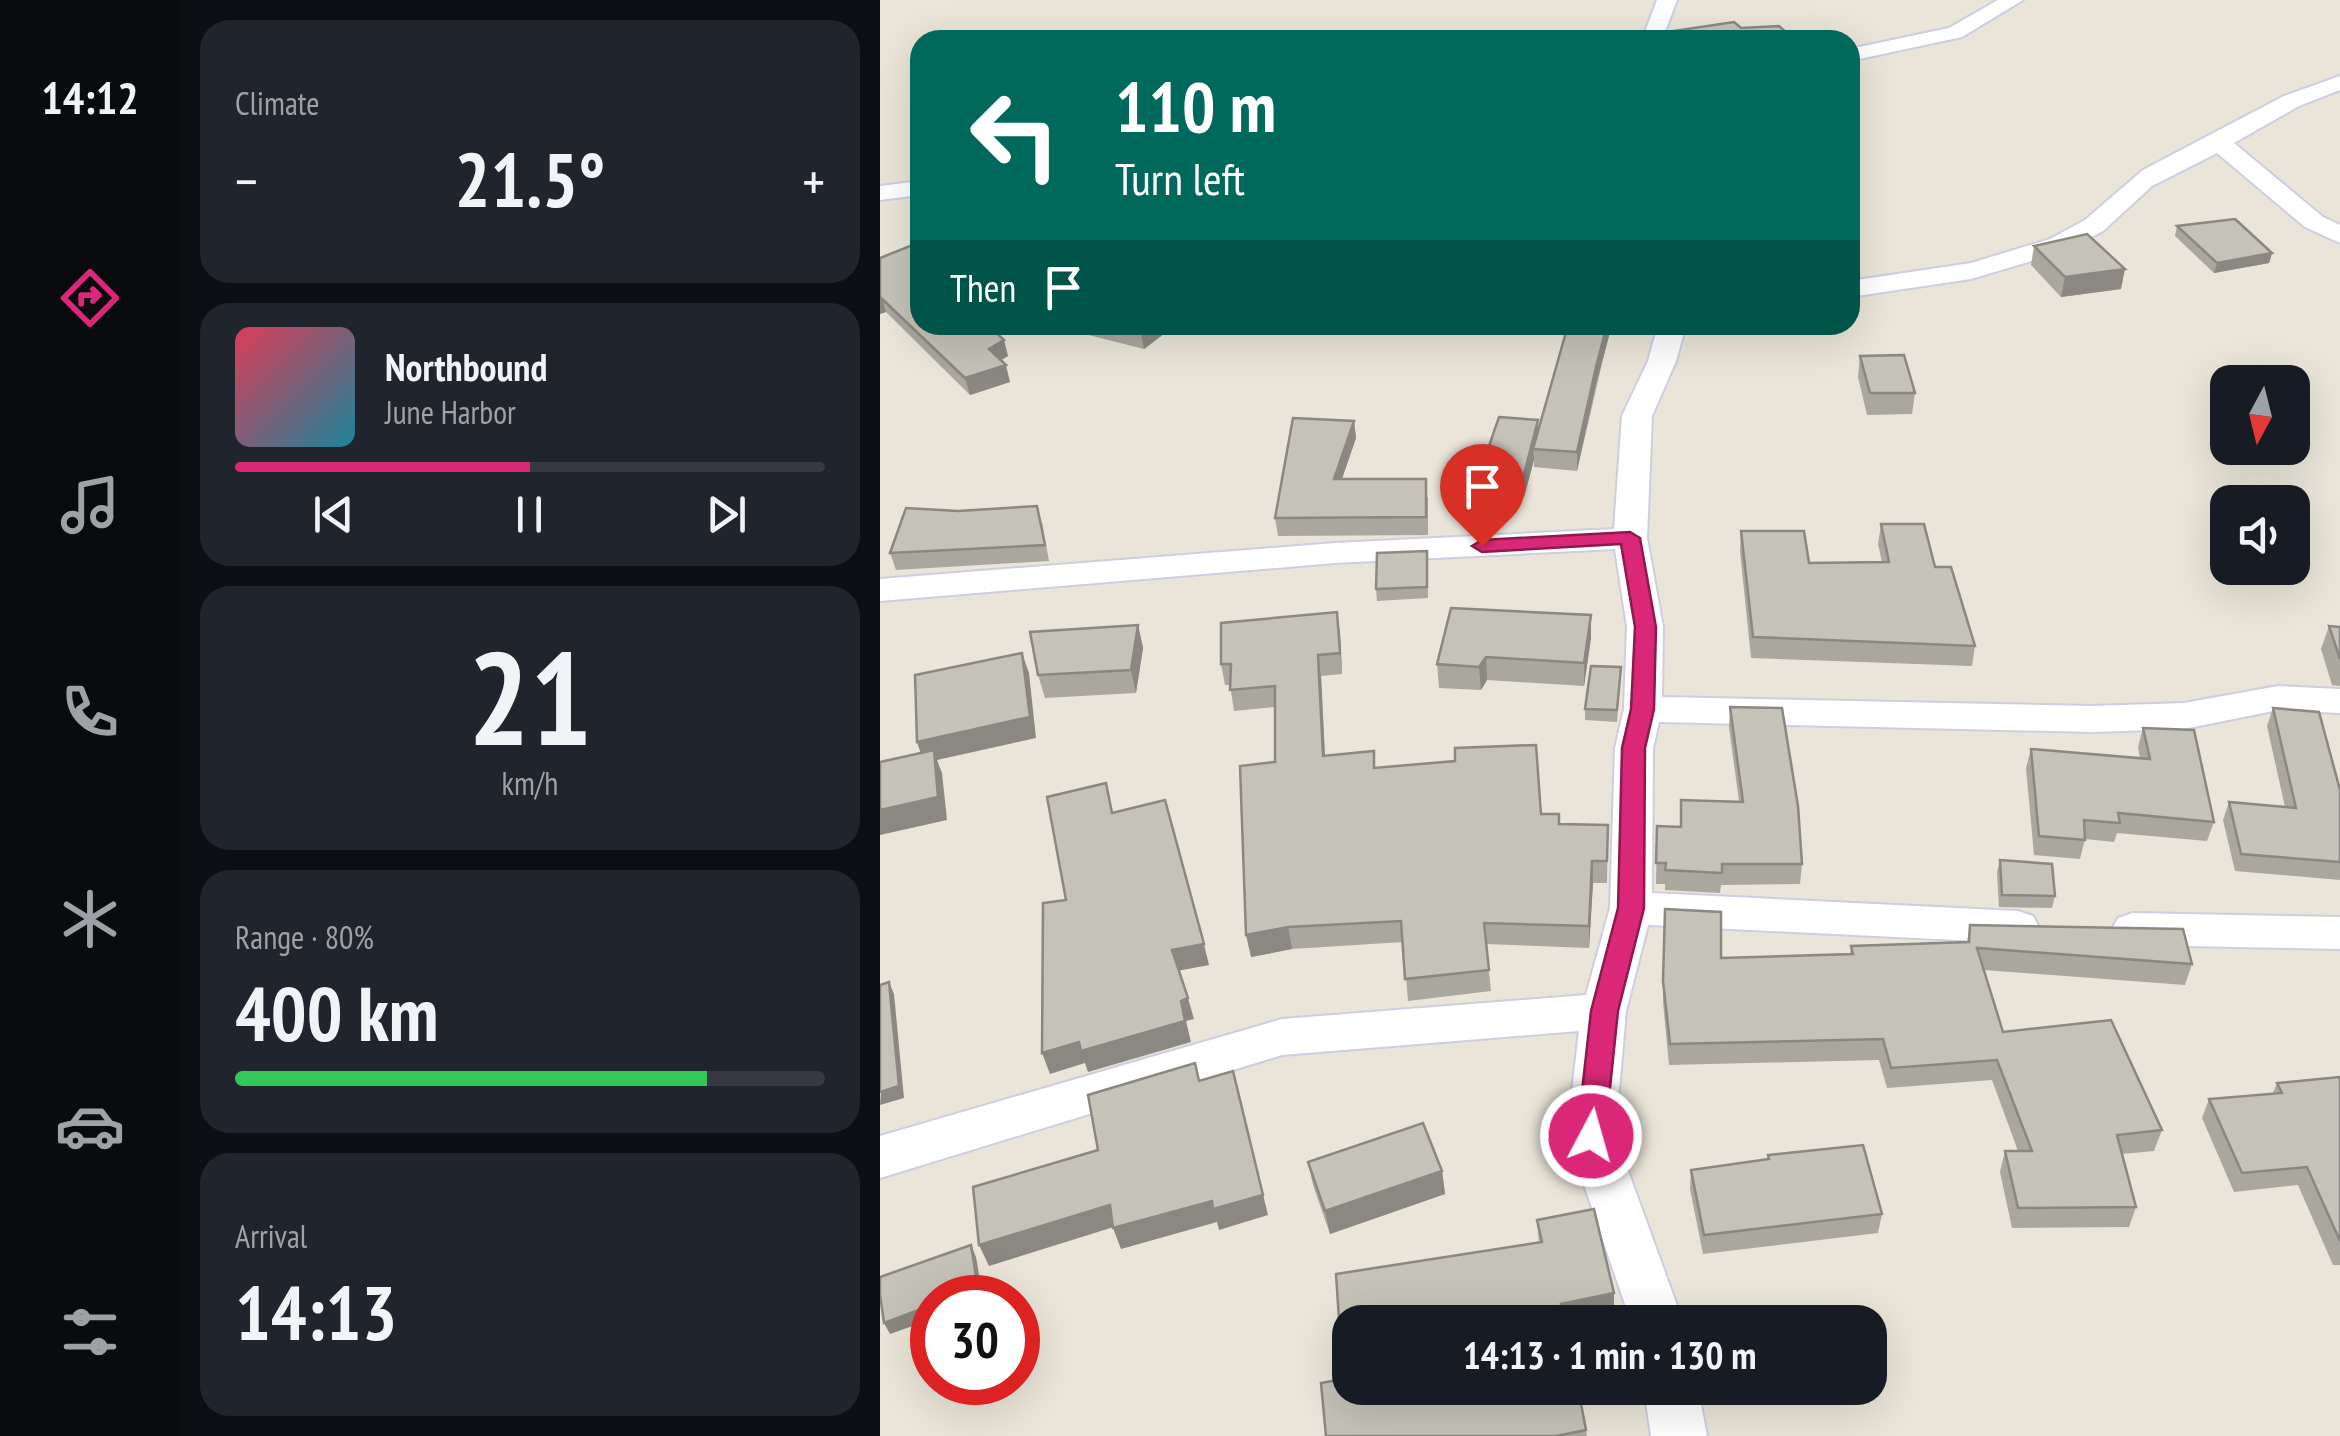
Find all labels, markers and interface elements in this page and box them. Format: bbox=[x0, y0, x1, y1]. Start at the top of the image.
text: 110 m bbox=[1115, 61, 1276, 151]
text: 14:12 bbox=[41, 68, 139, 126]
icon: left bbox=[950, 70, 1080, 200]
text: Climate bbox=[235, 82, 319, 124]
text: 21.5° bbox=[455, 131, 605, 228]
text: − bbox=[235, 145, 258, 216]
text: + bbox=[802, 145, 825, 216]
text: Turn left bbox=[1115, 149, 1245, 207]
icon: arrive bbox=[1036, 260, 1091, 315]
icon: directions bbox=[55, 263, 125, 333]
text: Then bbox=[950, 263, 1016, 312]
text: Northbound bbox=[385, 342, 547, 391]
north arrow bbox=[2210, 365, 2310, 465]
map controls bbox=[2210, 365, 2310, 585]
text: June Harbor bbox=[385, 391, 516, 433]
pin bbox=[1440, 444, 1525, 547]
icon: arrive bbox=[1455, 459, 1510, 514]
icon: music bbox=[55, 470, 125, 540]
button: sound bbox=[2210, 485, 2310, 585]
icon: previous bbox=[306, 487, 361, 542]
icon: pause bbox=[502, 487, 557, 542]
icon: next bbox=[699, 487, 754, 542]
text: 21 bbox=[468, 613, 592, 781]
icon: phone bbox=[55, 677, 125, 747]
text: km/h bbox=[502, 762, 558, 804]
icon: climate bbox=[55, 884, 125, 954]
text: Range · 80% bbox=[235, 916, 374, 958]
text: 400 km bbox=[235, 965, 439, 1062]
position arrow bbox=[1539, 1084, 1643, 1188]
icon: car bbox=[55, 1091, 125, 1161]
text: Arrival bbox=[235, 1215, 307, 1257]
text: 14:13 bbox=[235, 1264, 397, 1361]
speed limit sign: 30 bbox=[910, 1275, 1040, 1405]
icon: filters bbox=[55, 1297, 125, 1367]
text: 14:13 · 1 min · 130 m bbox=[1463, 1330, 1756, 1379]

